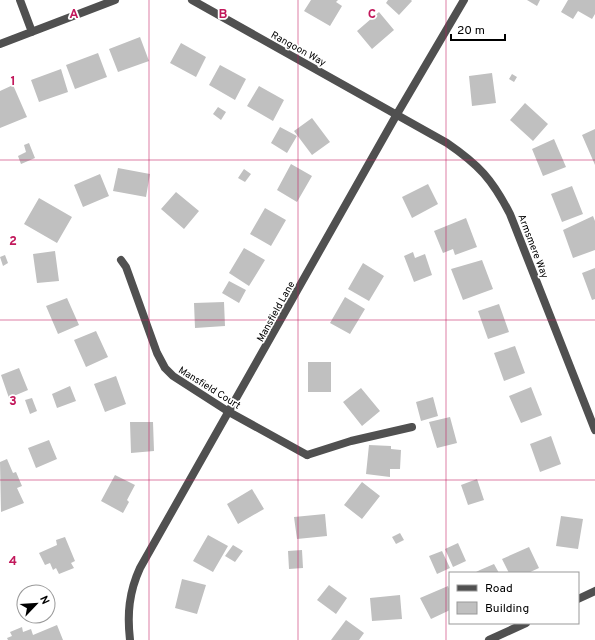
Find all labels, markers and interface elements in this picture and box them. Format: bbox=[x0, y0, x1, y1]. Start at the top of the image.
text: A bbox=[69, 7, 79, 23]
text: B bbox=[219, 7, 228, 23]
text: C bbox=[368, 7, 376, 23]
scale bar bbox=[451, 16, 505, 42]
text: 20 m bbox=[457, 23, 485, 39]
street label: Rangoon Way bbox=[268, 29, 328, 70]
text: 1 bbox=[10, 74, 16, 90]
street label: Armsmere Way bbox=[514, 213, 551, 280]
text: 2 bbox=[9, 234, 17, 250]
street label: Mansfield Lane bbox=[254, 279, 298, 344]
street label: Mansfield Court bbox=[176, 364, 243, 413]
text: 3 bbox=[9, 394, 17, 410]
text: 4 bbox=[9, 554, 17, 570]
legend bbox=[449, 572, 579, 624]
text: Road bbox=[485, 581, 513, 597]
north arrow bbox=[16, 584, 56, 624]
text: N bbox=[36, 594, 52, 607]
text: Building bbox=[485, 601, 529, 617]

